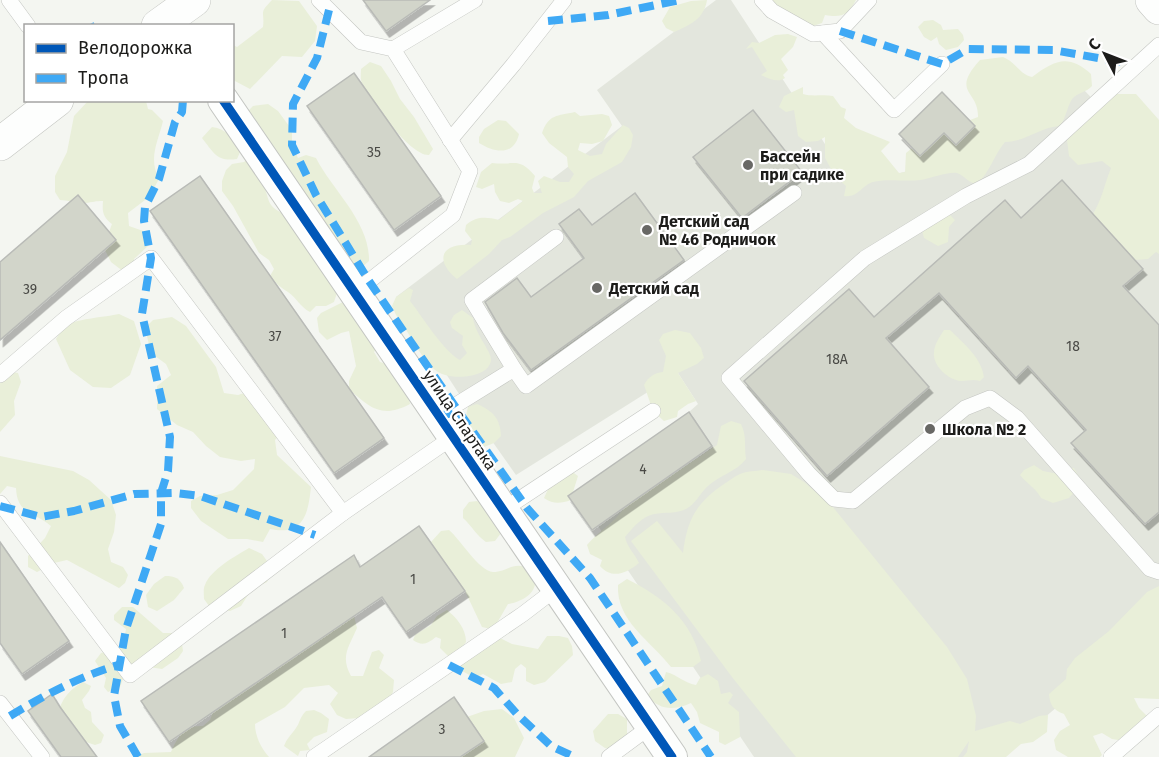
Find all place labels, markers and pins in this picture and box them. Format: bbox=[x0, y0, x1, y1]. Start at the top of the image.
place label: Бассейн при садике bbox=[760, 147, 844, 184]
marker: Бассейн при садике bbox=[741, 158, 755, 172]
place label: Детский сад № 46 Родничок bbox=[658, 212, 776, 249]
marker: Детский сад № 46 Родничок bbox=[640, 223, 654, 237]
place label: Детский сад bbox=[608, 279, 699, 298]
marker: Детский сад bbox=[590, 281, 604, 295]
place label: Школа № 2 bbox=[942, 420, 1026, 439]
marker: Школа № 2 bbox=[923, 422, 937, 436]

